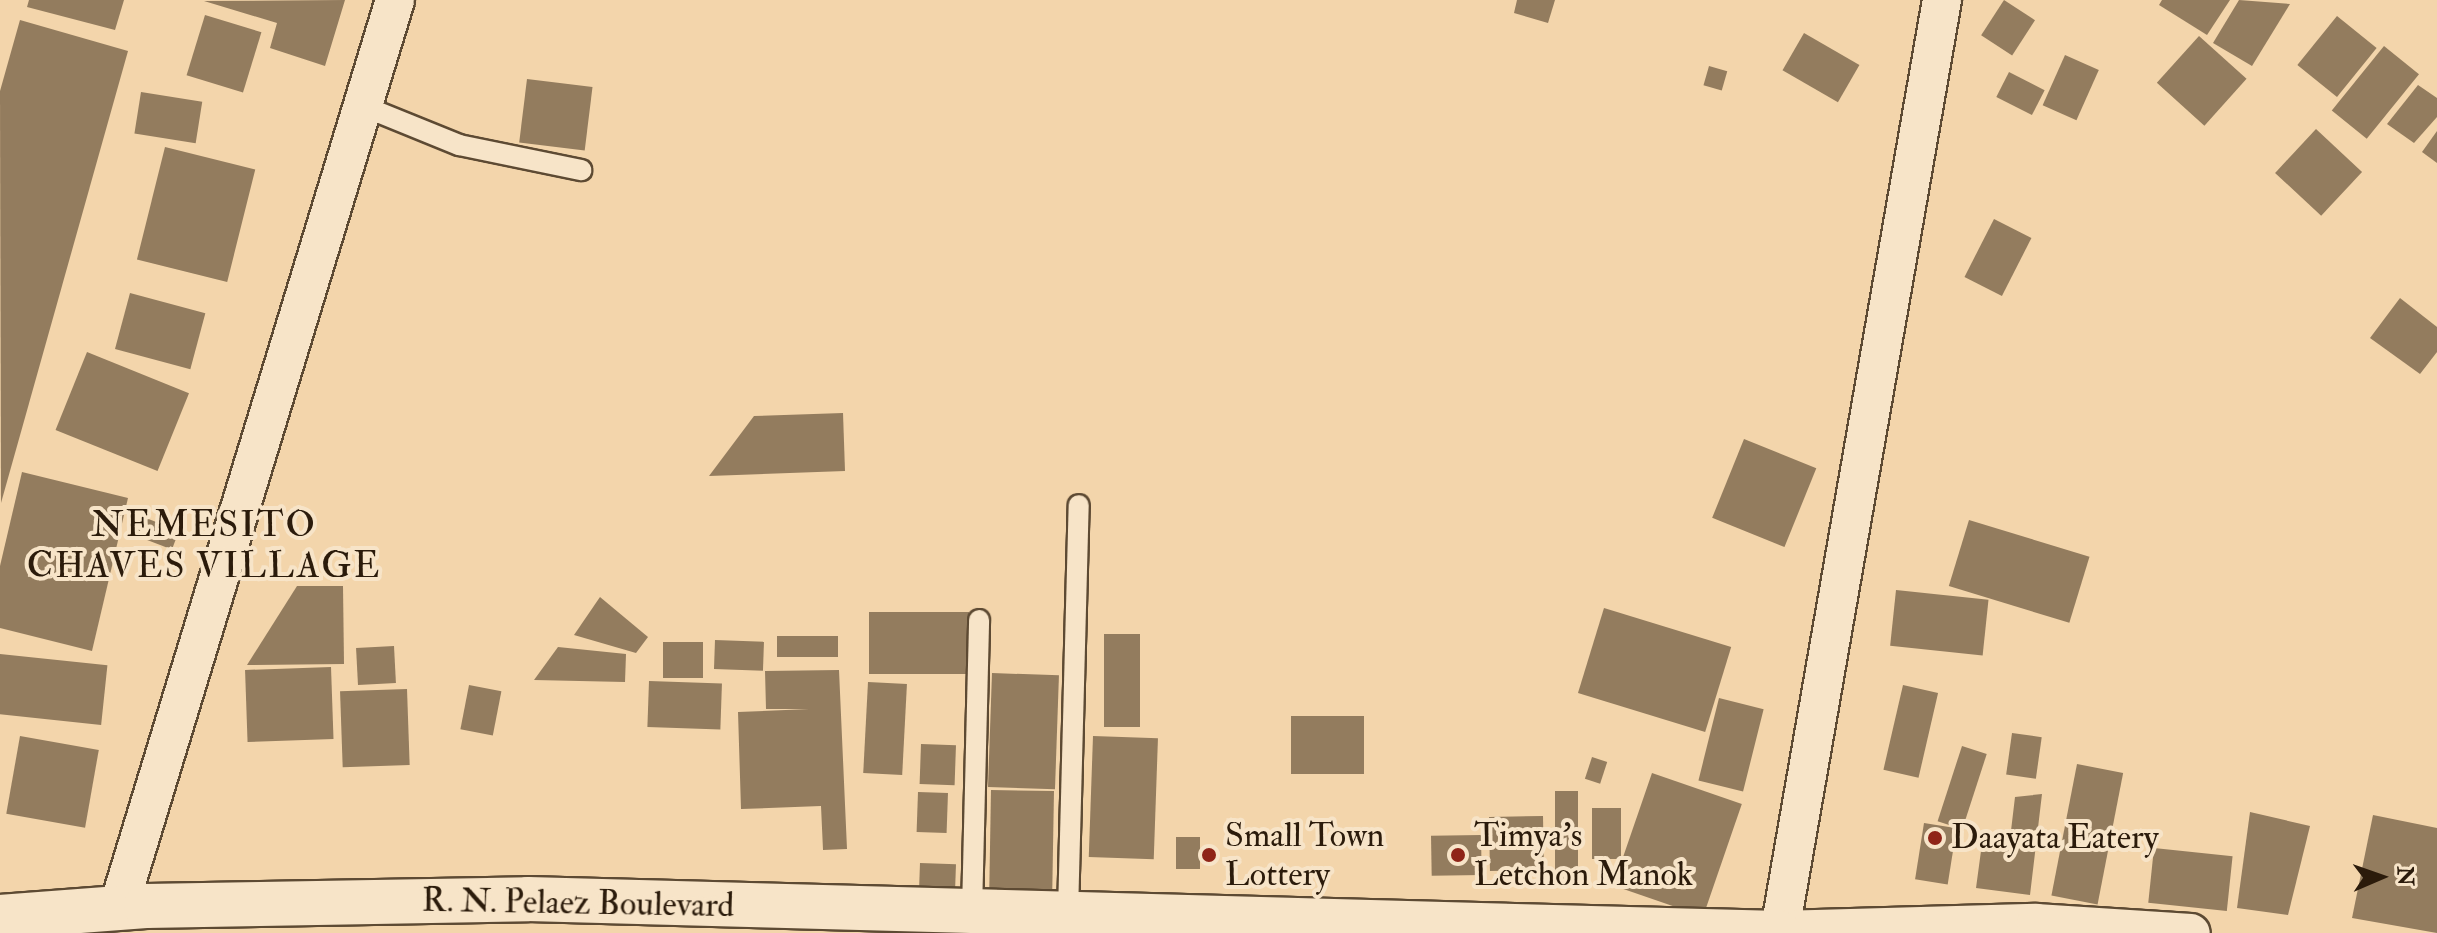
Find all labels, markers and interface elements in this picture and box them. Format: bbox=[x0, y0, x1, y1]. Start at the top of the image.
district label: NEMESITO CHAVES VILLAGE bbox=[27, 502, 381, 587]
place label: Small Town Lottery bbox=[1225, 815, 1384, 894]
place label: Timya's Letchon Manok bbox=[1474, 815, 1693, 894]
place label: Daayata Eatery bbox=[1951, 818, 2159, 858]
marker: Daayata Eatery bbox=[1926, 829, 1944, 847]
north arrow bbox=[2341, 837, 2421, 917]
marker: Small Town Lottery bbox=[1200, 846, 1218, 864]
marker: Timya's Letchon Manok bbox=[1449, 846, 1467, 864]
text: N bbox=[2391, 866, 2419, 886]
street label: R. N. Pelaez Boulevard bbox=[421, 880, 735, 926]

